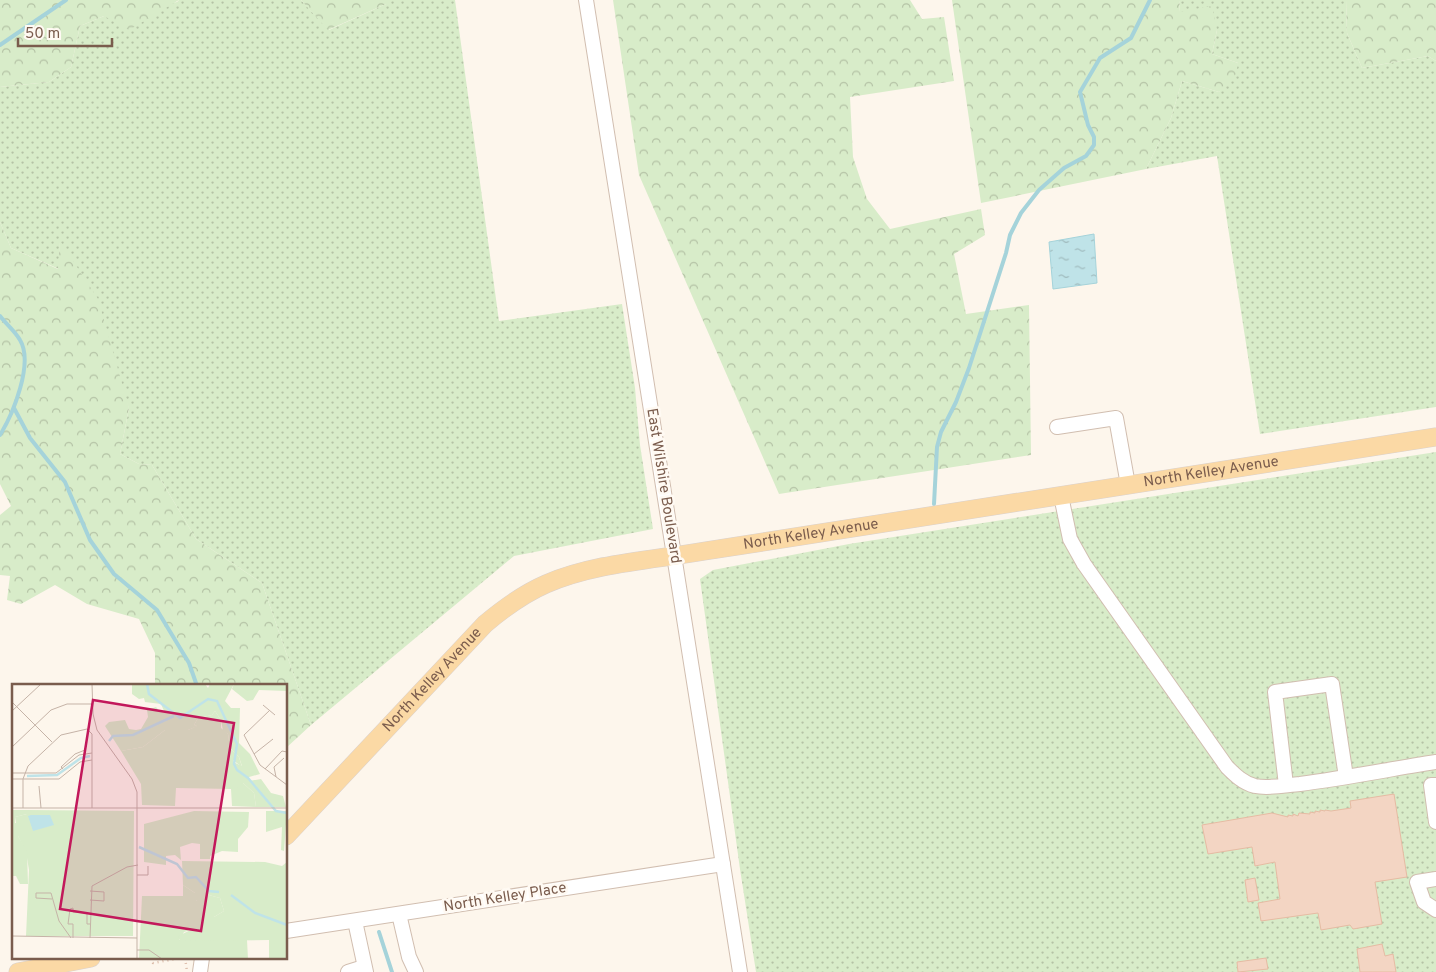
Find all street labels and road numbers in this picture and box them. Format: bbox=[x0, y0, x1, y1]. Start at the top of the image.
street label: East Wilshire Boulevard bbox=[641, 407, 685, 565]
street label: North Kelley Avenue bbox=[1142, 452, 1280, 492]
street label: North Kelley Avenue bbox=[742, 515, 880, 554]
street label: North Kelley Avenue bbox=[379, 624, 486, 736]
street label: North Kelley Place bbox=[442, 879, 568, 917]

